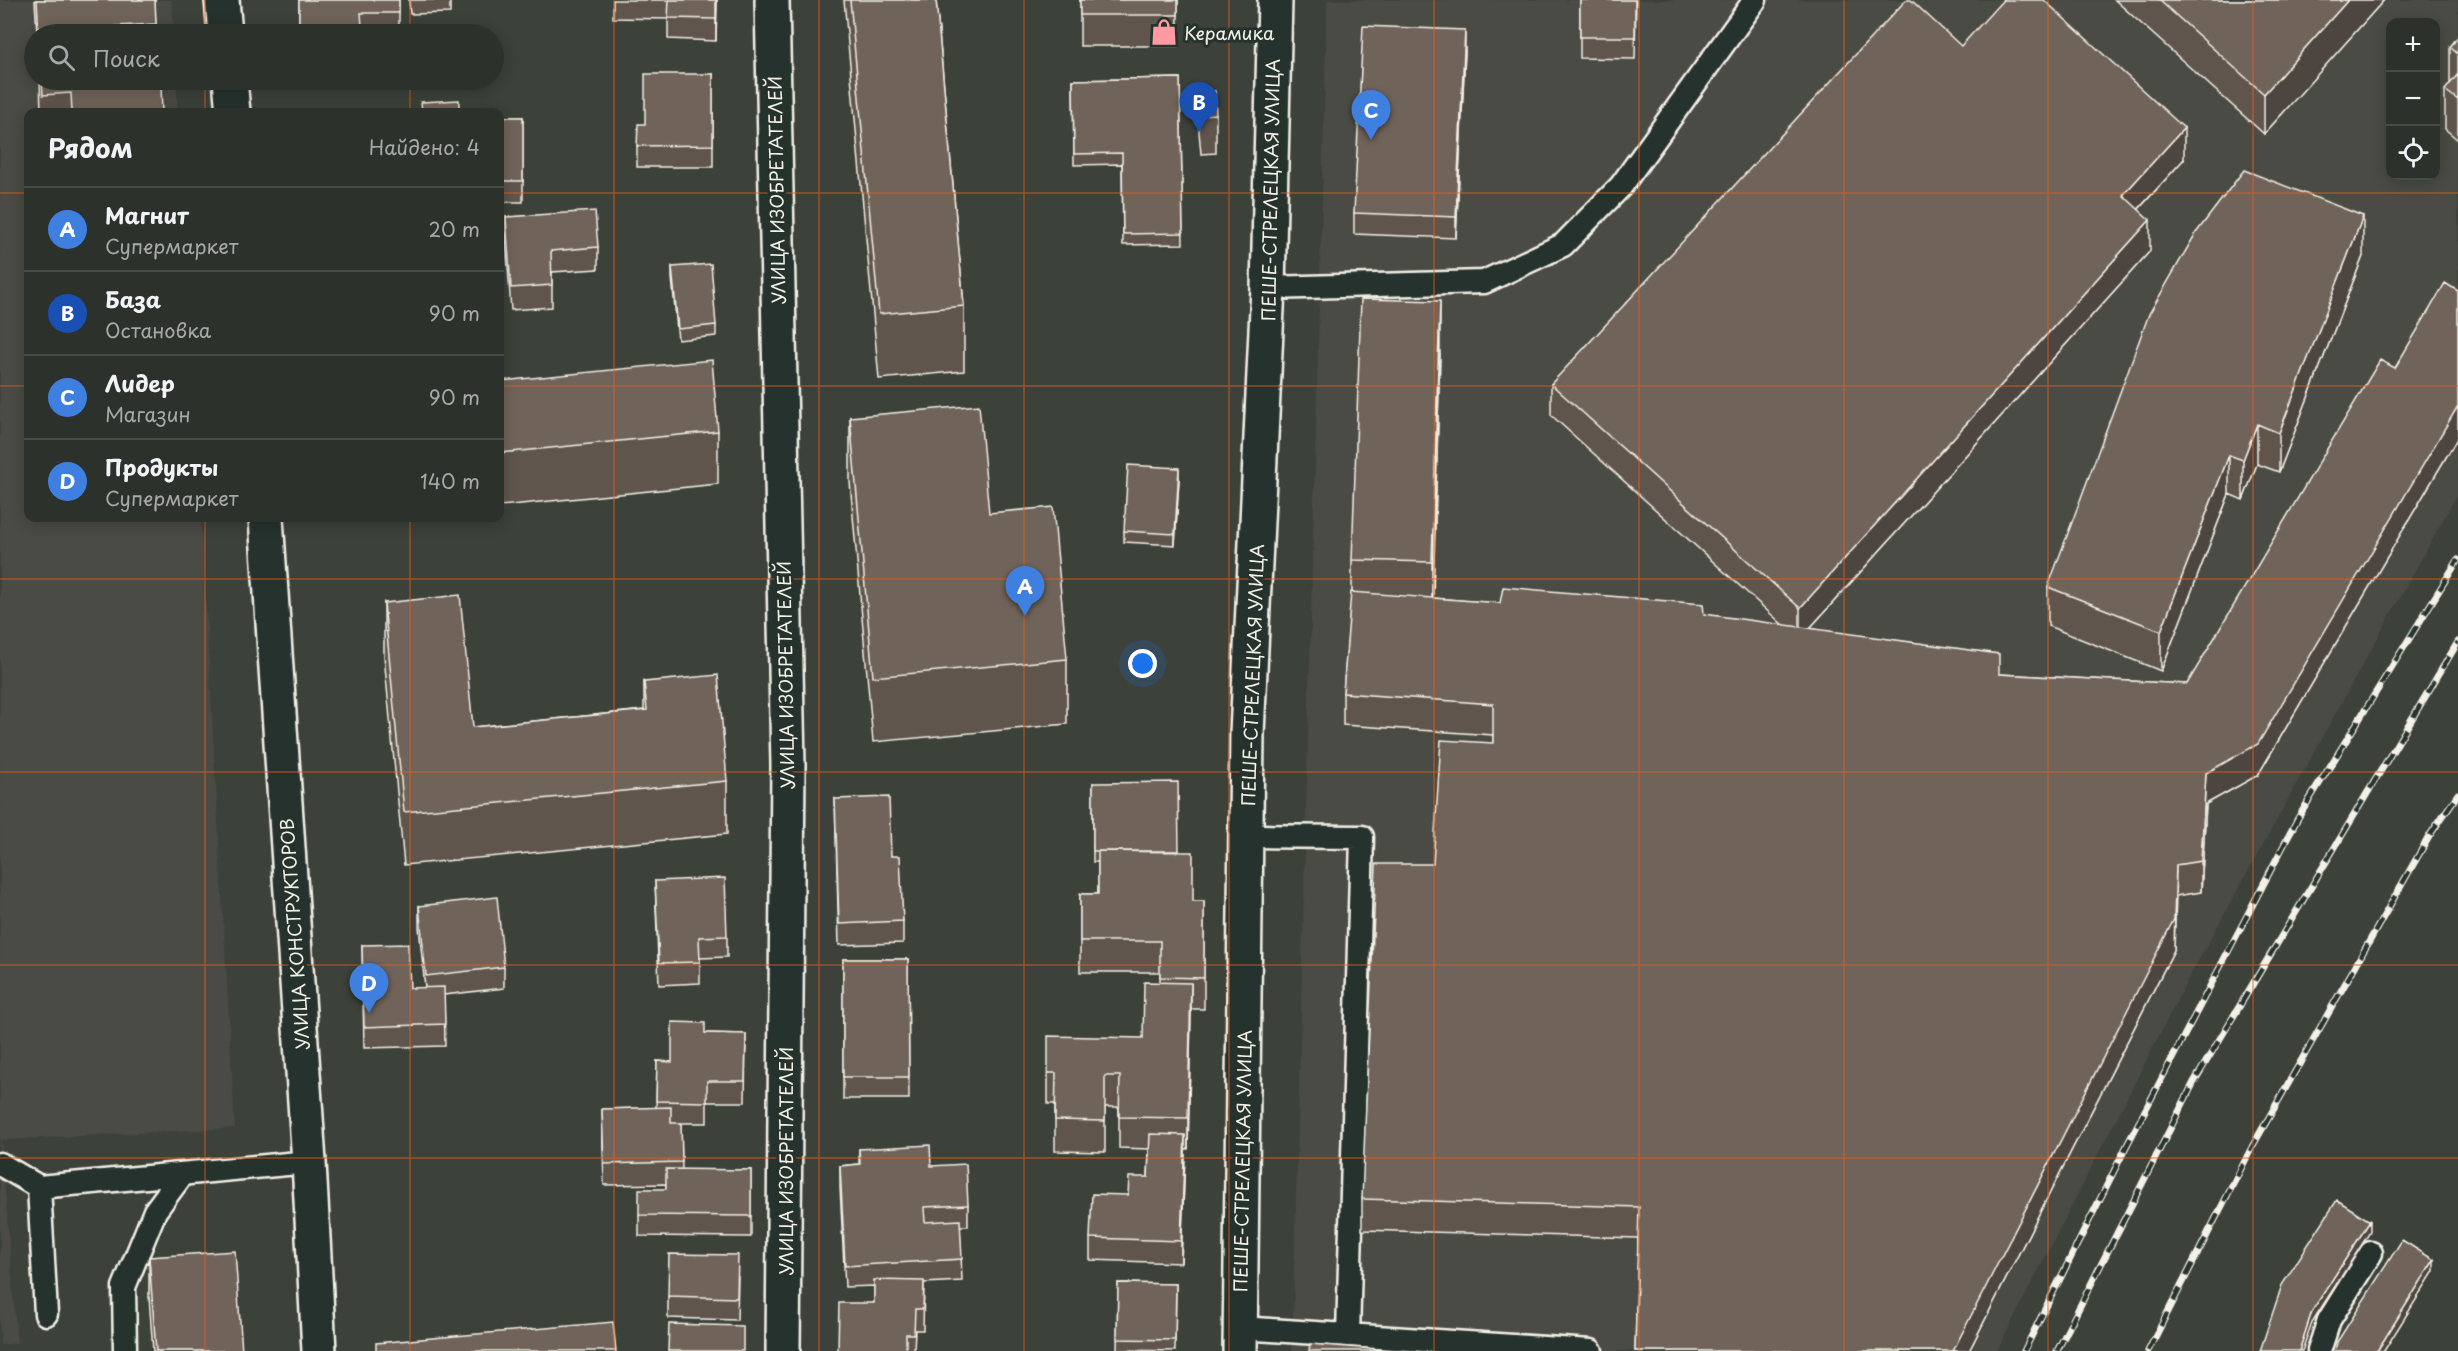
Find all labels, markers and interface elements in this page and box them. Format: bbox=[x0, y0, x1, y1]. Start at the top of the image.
shop icon: Керамика bbox=[1149, 17, 1179, 47]
map controls bbox=[2386, 18, 2440, 180]
button: + bbox=[2386, 18, 2440, 72]
place label: Керамика bbox=[1184, 19, 1275, 46]
search box bbox=[24, 24, 504, 90]
icon: search bbox=[45, 41, 78, 74]
text: Поиск bbox=[93, 41, 160, 74]
street label: ПЕШЕ-СТРЕЛЕЦКАЯ УЛИЦА bbox=[1254, 58, 1286, 321]
button: − bbox=[2386, 72, 2440, 126]
street label: УЛИЦА ИЗОБРЕТАТЕЛЕЙ bbox=[761, 76, 791, 304]
pin: B bbox=[1180, 82, 1218, 132]
pin: C bbox=[1352, 90, 1390, 140]
button: locate bbox=[2386, 126, 2440, 180]
text: Рядом bbox=[48, 128, 133, 167]
text: Найдено: 4 bbox=[369, 132, 480, 162]
text: Магнит bbox=[105, 198, 189, 231]
text: A bbox=[60, 214, 75, 244]
text: 20 m bbox=[428, 214, 480, 244]
text: Супермаркет bbox=[105, 231, 238, 261]
text: База bbox=[105, 282, 161, 315]
text: B bbox=[61, 298, 74, 328]
text: 90 m bbox=[429, 298, 480, 328]
text: Остановка bbox=[105, 315, 211, 345]
text: Лидер bbox=[105, 366, 175, 399]
text: C bbox=[60, 382, 75, 412]
text: 90 m bbox=[429, 382, 480, 412]
text: Магазин bbox=[105, 399, 191, 429]
text: Продукты bbox=[105, 450, 218, 483]
text: D bbox=[60, 466, 75, 496]
text: 140 m bbox=[420, 466, 480, 496]
text: Супермаркет bbox=[105, 483, 238, 513]
street label: ПЕШЕ-СТРЕЛЕЦКАЯ УЛИЦА bbox=[1234, 543, 1270, 807]
street label: УЛИЦА ИЗОБРЕТАТЕЛЕЙ bbox=[770, 561, 800, 789]
pin: A bbox=[1006, 566, 1044, 616]
your location bbox=[1128, 649, 1157, 678]
street label: УЛИЦА КОНСТРУКТОРОВ bbox=[272, 817, 316, 1051]
pin: D bbox=[350, 964, 388, 1013]
street label: ПЕШЕ-СТРЕЛЕЦКАЯ УЛИЦА bbox=[1226, 1029, 1258, 1292]
street label: УЛИЦА ИЗОБРЕТАТЕЛЕЙ bbox=[772, 1047, 799, 1275]

